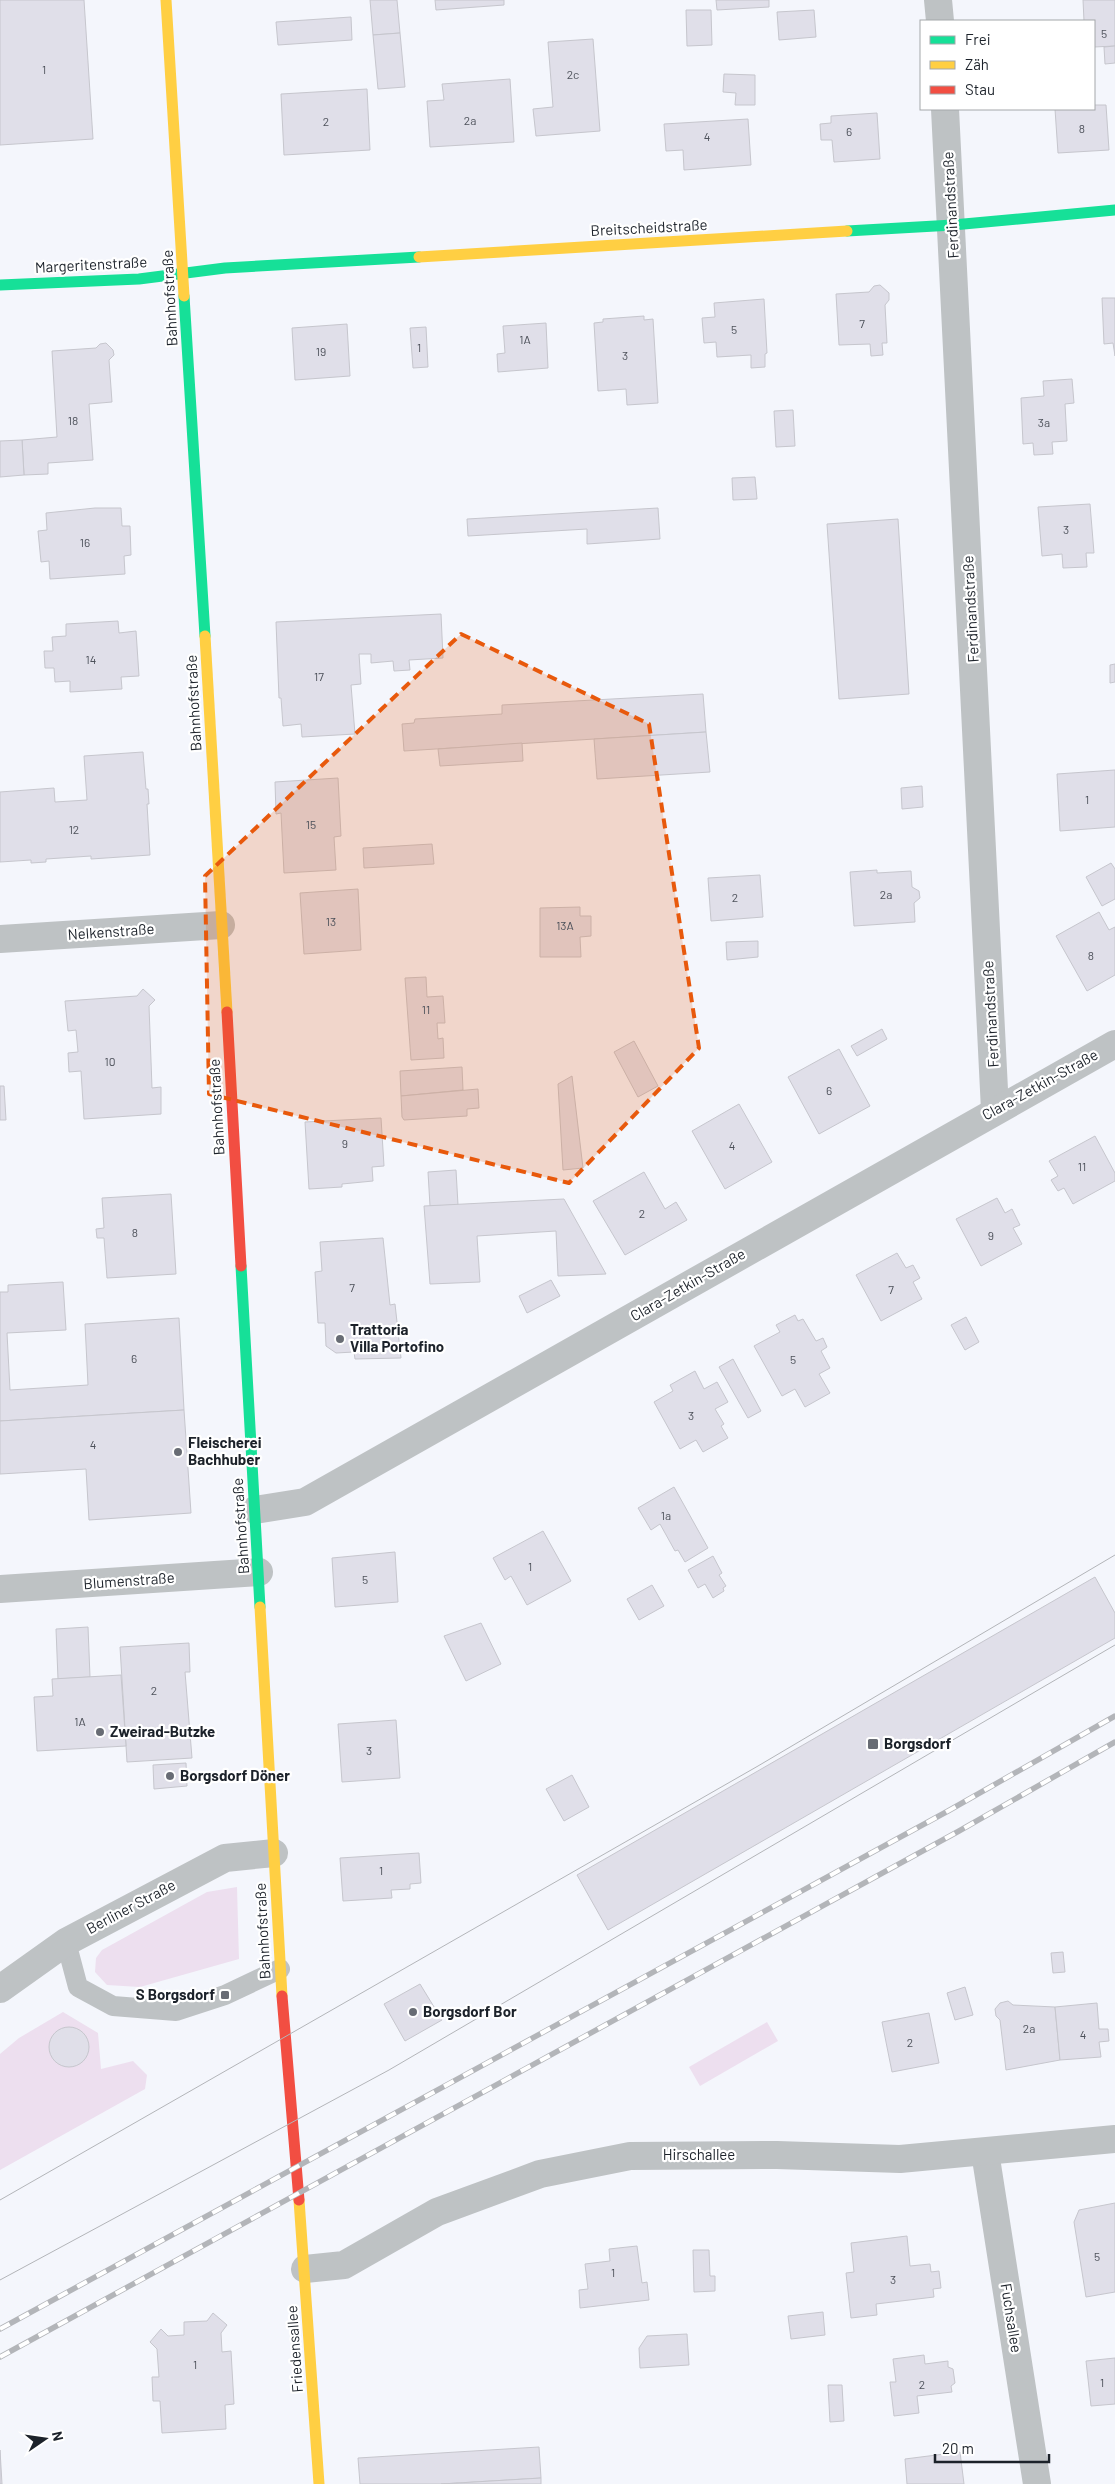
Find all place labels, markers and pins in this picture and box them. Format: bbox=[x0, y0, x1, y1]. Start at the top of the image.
place label: Trattoria Villa Portofino bbox=[350, 1320, 444, 1355]
marker: Trattoria Villa Portofino bbox=[334, 1333, 346, 1345]
place label: Fleischerei Bachhuber bbox=[188, 1433, 262, 1468]
marker: Fleischerei Bachhuber bbox=[172, 1446, 184, 1458]
place label: Zweirad-Butzke bbox=[110, 1722, 215, 1740]
marker: Zweirad-Butzke bbox=[94, 1726, 106, 1738]
place label: Borgsdorf bbox=[884, 1734, 952, 1752]
marker: Borgsdorf bbox=[866, 1737, 880, 1751]
place label: Borgsdorf Döner bbox=[180, 1766, 290, 1784]
marker: Borgsdorf Döner bbox=[164, 1770, 176, 1782]
place label: S Borgsdorf bbox=[136, 1985, 215, 2003]
marker: S Borgsdorf bbox=[219, 1989, 231, 2001]
place label: Borgsdorf Bor bbox=[423, 2002, 517, 2020]
marker: Borgsdorf Bor bbox=[407, 2006, 419, 2018]

